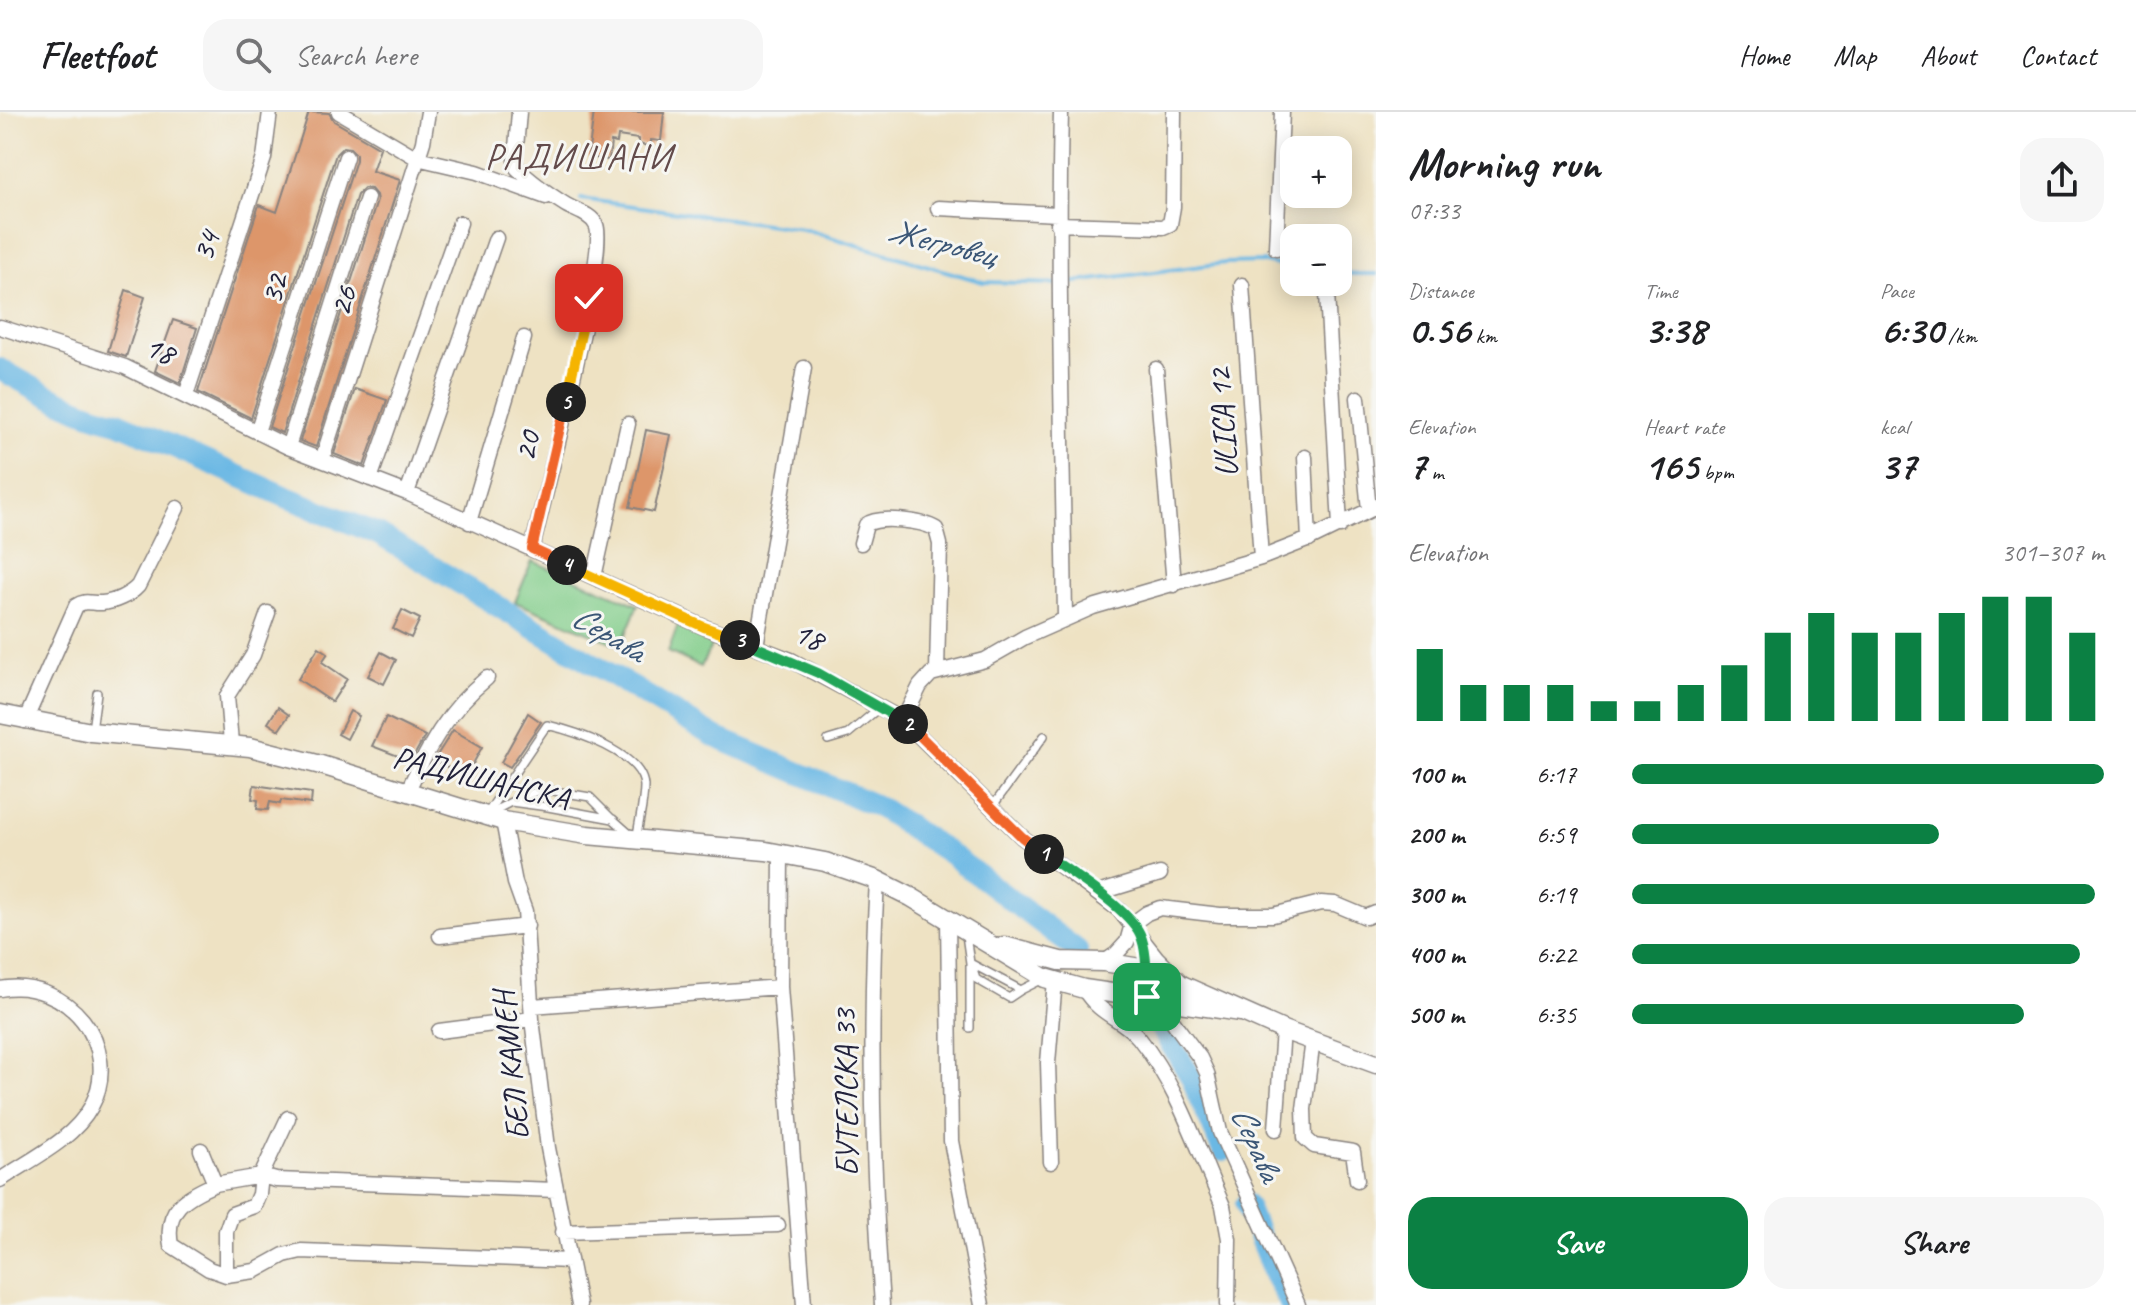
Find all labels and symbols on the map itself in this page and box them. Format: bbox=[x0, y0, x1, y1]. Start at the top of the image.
district label: РАДИШАНИ bbox=[485, 134, 676, 180]
water label: Жегровец bbox=[884, 208, 1004, 277]
street label: 34 bbox=[182, 223, 231, 266]
pin bbox=[555, 264, 623, 332]
street label: 32 bbox=[250, 267, 298, 308]
street label: 26 bbox=[319, 280, 367, 321]
street label: 18 bbox=[139, 325, 184, 376]
street label: ULICA 12 bbox=[1199, 365, 1247, 479]
pin: 5 bbox=[546, 382, 586, 422]
street label: 20 bbox=[504, 425, 551, 465]
pin: 4 bbox=[547, 545, 587, 585]
water label: Серава bbox=[565, 595, 657, 674]
street label: 18 bbox=[787, 611, 833, 662]
pin: 3 bbox=[720, 620, 760, 660]
pin: 2 bbox=[888, 704, 928, 744]
street label: РАДИШАНСКА bbox=[389, 736, 575, 820]
pin: 1 bbox=[1024, 834, 1064, 874]
pin bbox=[1113, 963, 1181, 1031]
street label: БЕЛ КАМЕН bbox=[482, 984, 539, 1143]
street label: БУТЕЛСКА 33 bbox=[824, 1006, 868, 1177]
water label: Серава bbox=[1222, 1099, 1294, 1191]

